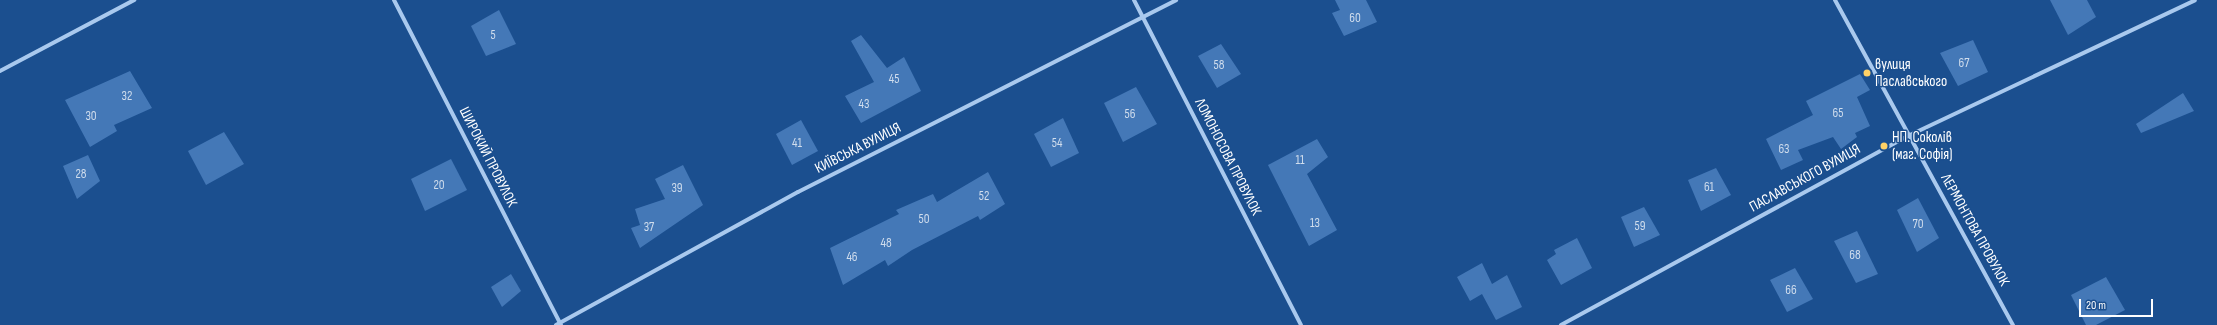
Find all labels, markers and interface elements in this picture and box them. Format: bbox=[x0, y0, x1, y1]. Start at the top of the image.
house number: 60 bbox=[1349, 10, 1361, 26]
house number: 5 bbox=[490, 27, 496, 43]
place label: вулиця Паславського bbox=[1875, 55, 1947, 90]
house number: 67 bbox=[1959, 55, 1969, 71]
house number: 58 bbox=[1214, 57, 1224, 73]
marker: вулиця Паславського bbox=[1862, 68, 1872, 78]
house number: 45 bbox=[889, 71, 899, 87]
house number: 32 bbox=[122, 88, 132, 104]
house number: 43 bbox=[859, 96, 869, 112]
street label: ЛОМОНОСОВА ПРОВУЛОК bbox=[1191, 96, 1265, 218]
street label: ШИРОКИЙ ПРОВУЛОК bbox=[455, 104, 521, 210]
house number: 65 bbox=[1833, 105, 1843, 121]
house number: 56 bbox=[1125, 106, 1135, 122]
house number: 30 bbox=[85, 108, 97, 124]
street label: КИЇВСЬКА ВУЛИЦЯ bbox=[812, 119, 904, 177]
place label: НП. Соколів (маг. Софія) bbox=[1892, 128, 1952, 163]
house number: 41 bbox=[792, 135, 802, 151]
house number: 54 bbox=[1052, 135, 1062, 151]
street label: ПАСЛАВСЬКОГО ВУЛИЦЯ bbox=[1746, 140, 1864, 216]
house number: 63 bbox=[1778, 141, 1790, 157]
marker: НП. Соколів (маг. Софія) bbox=[1879, 141, 1889, 151]
house number: 11 bbox=[1295, 152, 1305, 168]
house number: 28 bbox=[75, 166, 87, 182]
street label: ЛЕРМОНТОВА ПРОВУЛОК bbox=[1937, 171, 2013, 289]
house number: 20 bbox=[433, 177, 445, 193]
house number: 61 bbox=[1704, 179, 1714, 195]
house number: 39 bbox=[671, 180, 683, 196]
house number: 52 bbox=[979, 188, 989, 204]
house number: 50 bbox=[918, 211, 930, 227]
house number: 13 bbox=[1310, 215, 1320, 231]
house number: 70 bbox=[1913, 216, 1923, 232]
house number: 59 bbox=[1635, 218, 1645, 234]
house number: 37 bbox=[644, 219, 654, 235]
house number: 48 bbox=[880, 235, 892, 251]
house number: 68 bbox=[1849, 247, 1861, 263]
house number: 46 bbox=[846, 249, 858, 265]
house number: 66 bbox=[1785, 282, 1797, 298]
scale bar bbox=[2081, 291, 2155, 317]
text: 20 m bbox=[2086, 298, 2106, 313]

